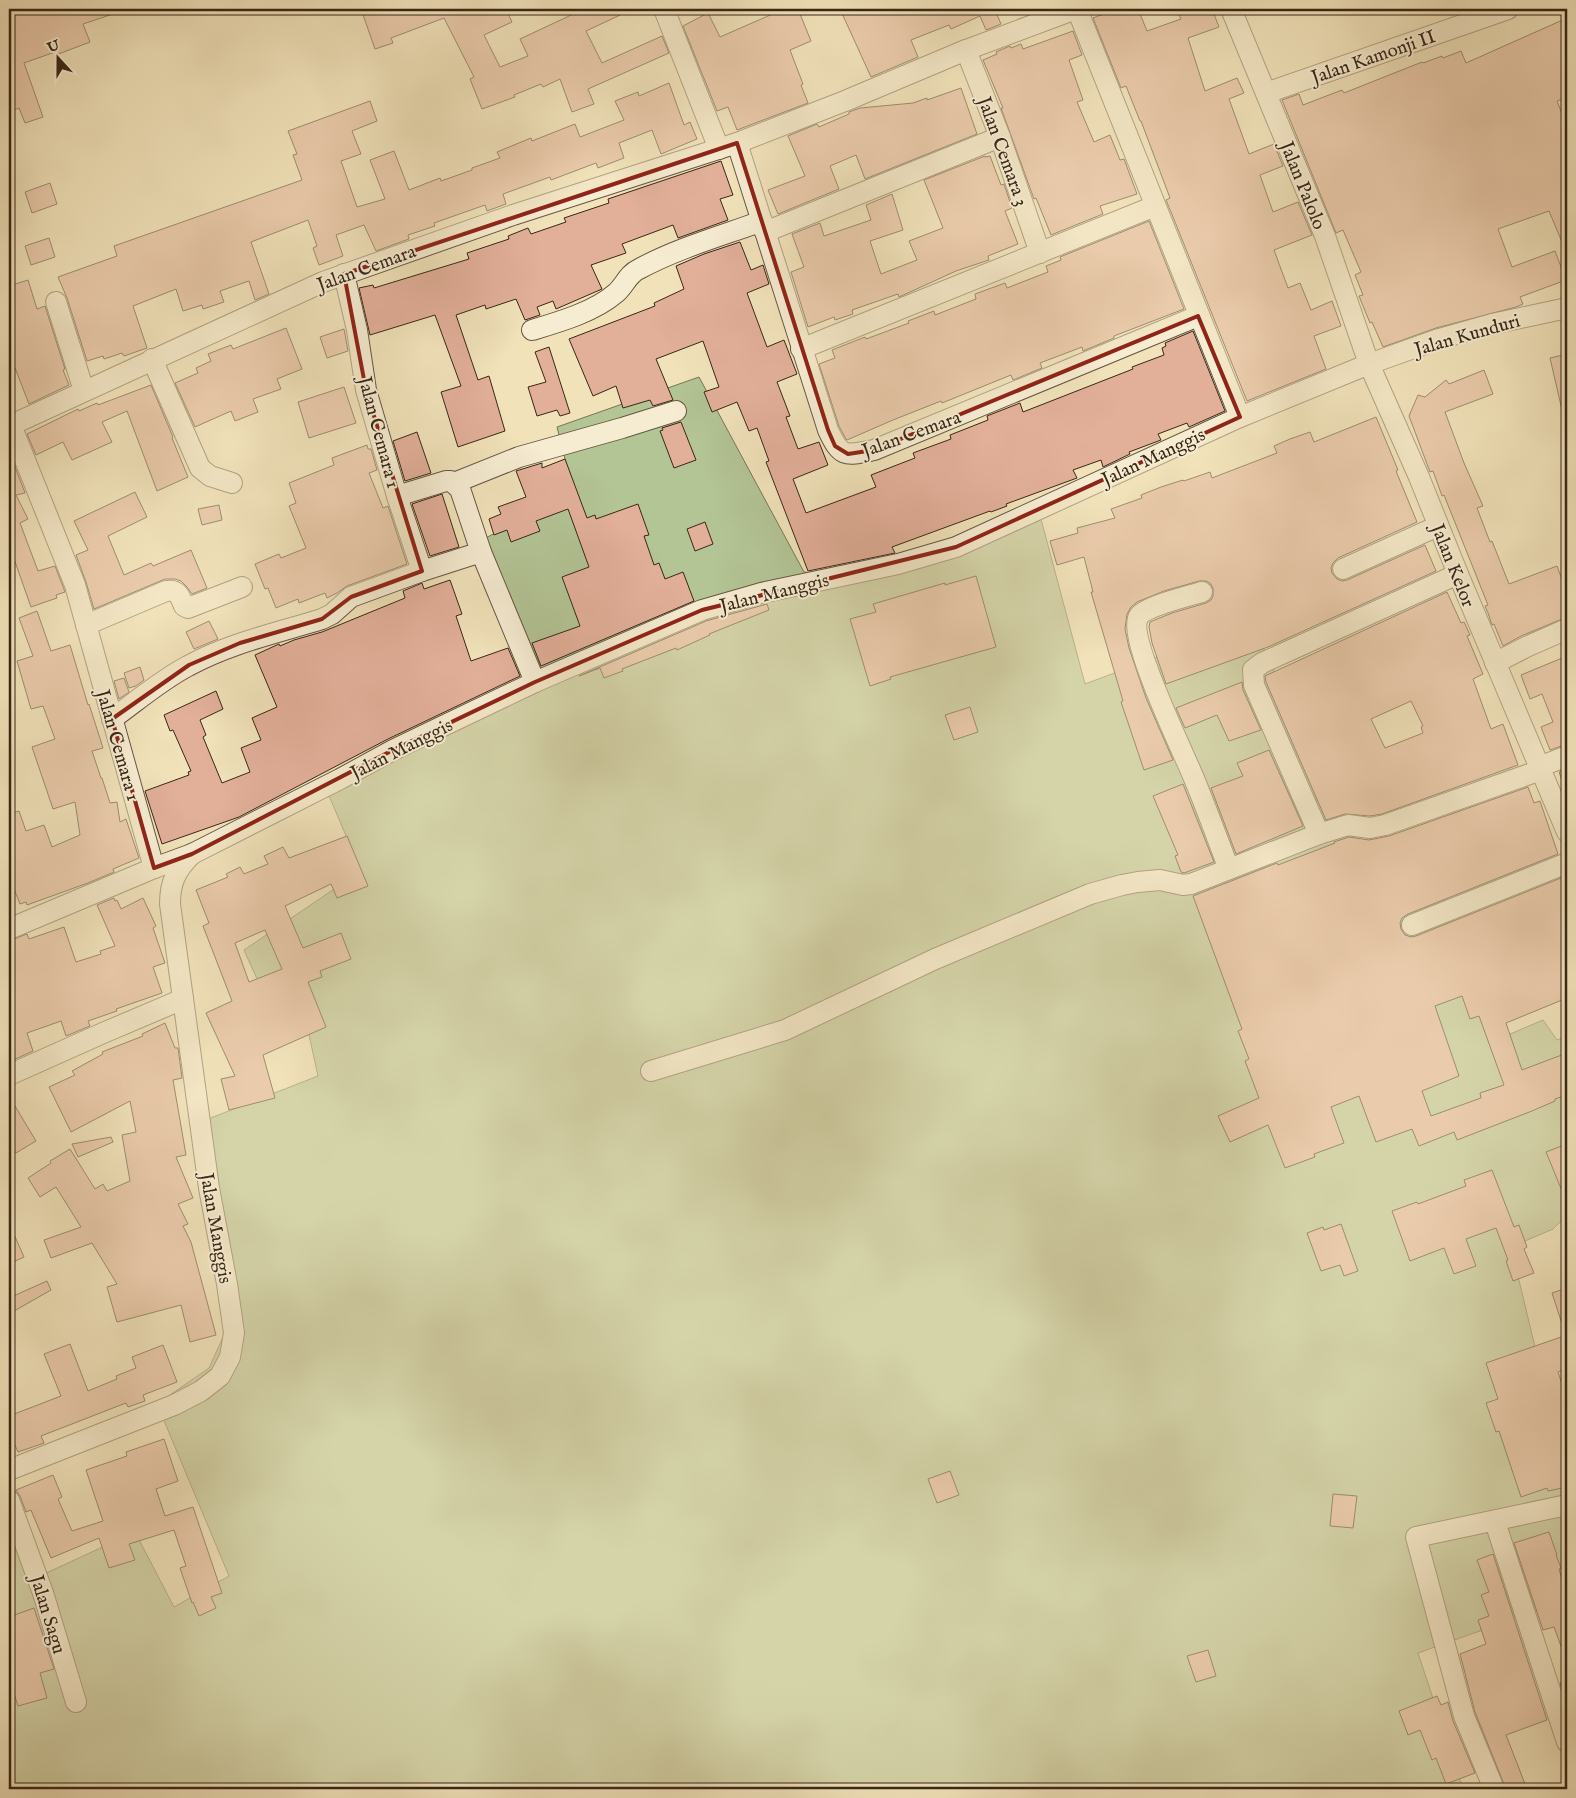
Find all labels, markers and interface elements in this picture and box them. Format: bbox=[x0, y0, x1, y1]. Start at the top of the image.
street label: Jalan Kamonji II bbox=[1306, 25, 1439, 91]
north arrow bbox=[32, 32, 82, 82]
text: U bbox=[44, 36, 64, 58]
street label: Jalan Cemara 3 bbox=[971, 92, 1033, 210]
street label: Jalan Palolo bbox=[1273, 136, 1331, 233]
street label: Jalan Cemara bbox=[312, 240, 420, 299]
street label: Jalan Kunduri bbox=[1410, 309, 1523, 363]
street label: Jalan Cemara 1 bbox=[351, 372, 405, 491]
street label: Jalan Cemara bbox=[857, 406, 965, 465]
street label: Jalan Manggis bbox=[1096, 423, 1210, 493]
street label: Jalan Kelor bbox=[1424, 519, 1480, 611]
street label: Jalan Manggis bbox=[715, 569, 832, 620]
street label: Jalan Cemara 1 bbox=[89, 685, 144, 804]
street label: Jalan Manggis bbox=[345, 714, 457, 787]
street label: Jalan Manggis bbox=[193, 1169, 237, 1285]
street label: Jalan Sagu bbox=[23, 1570, 70, 1657]

